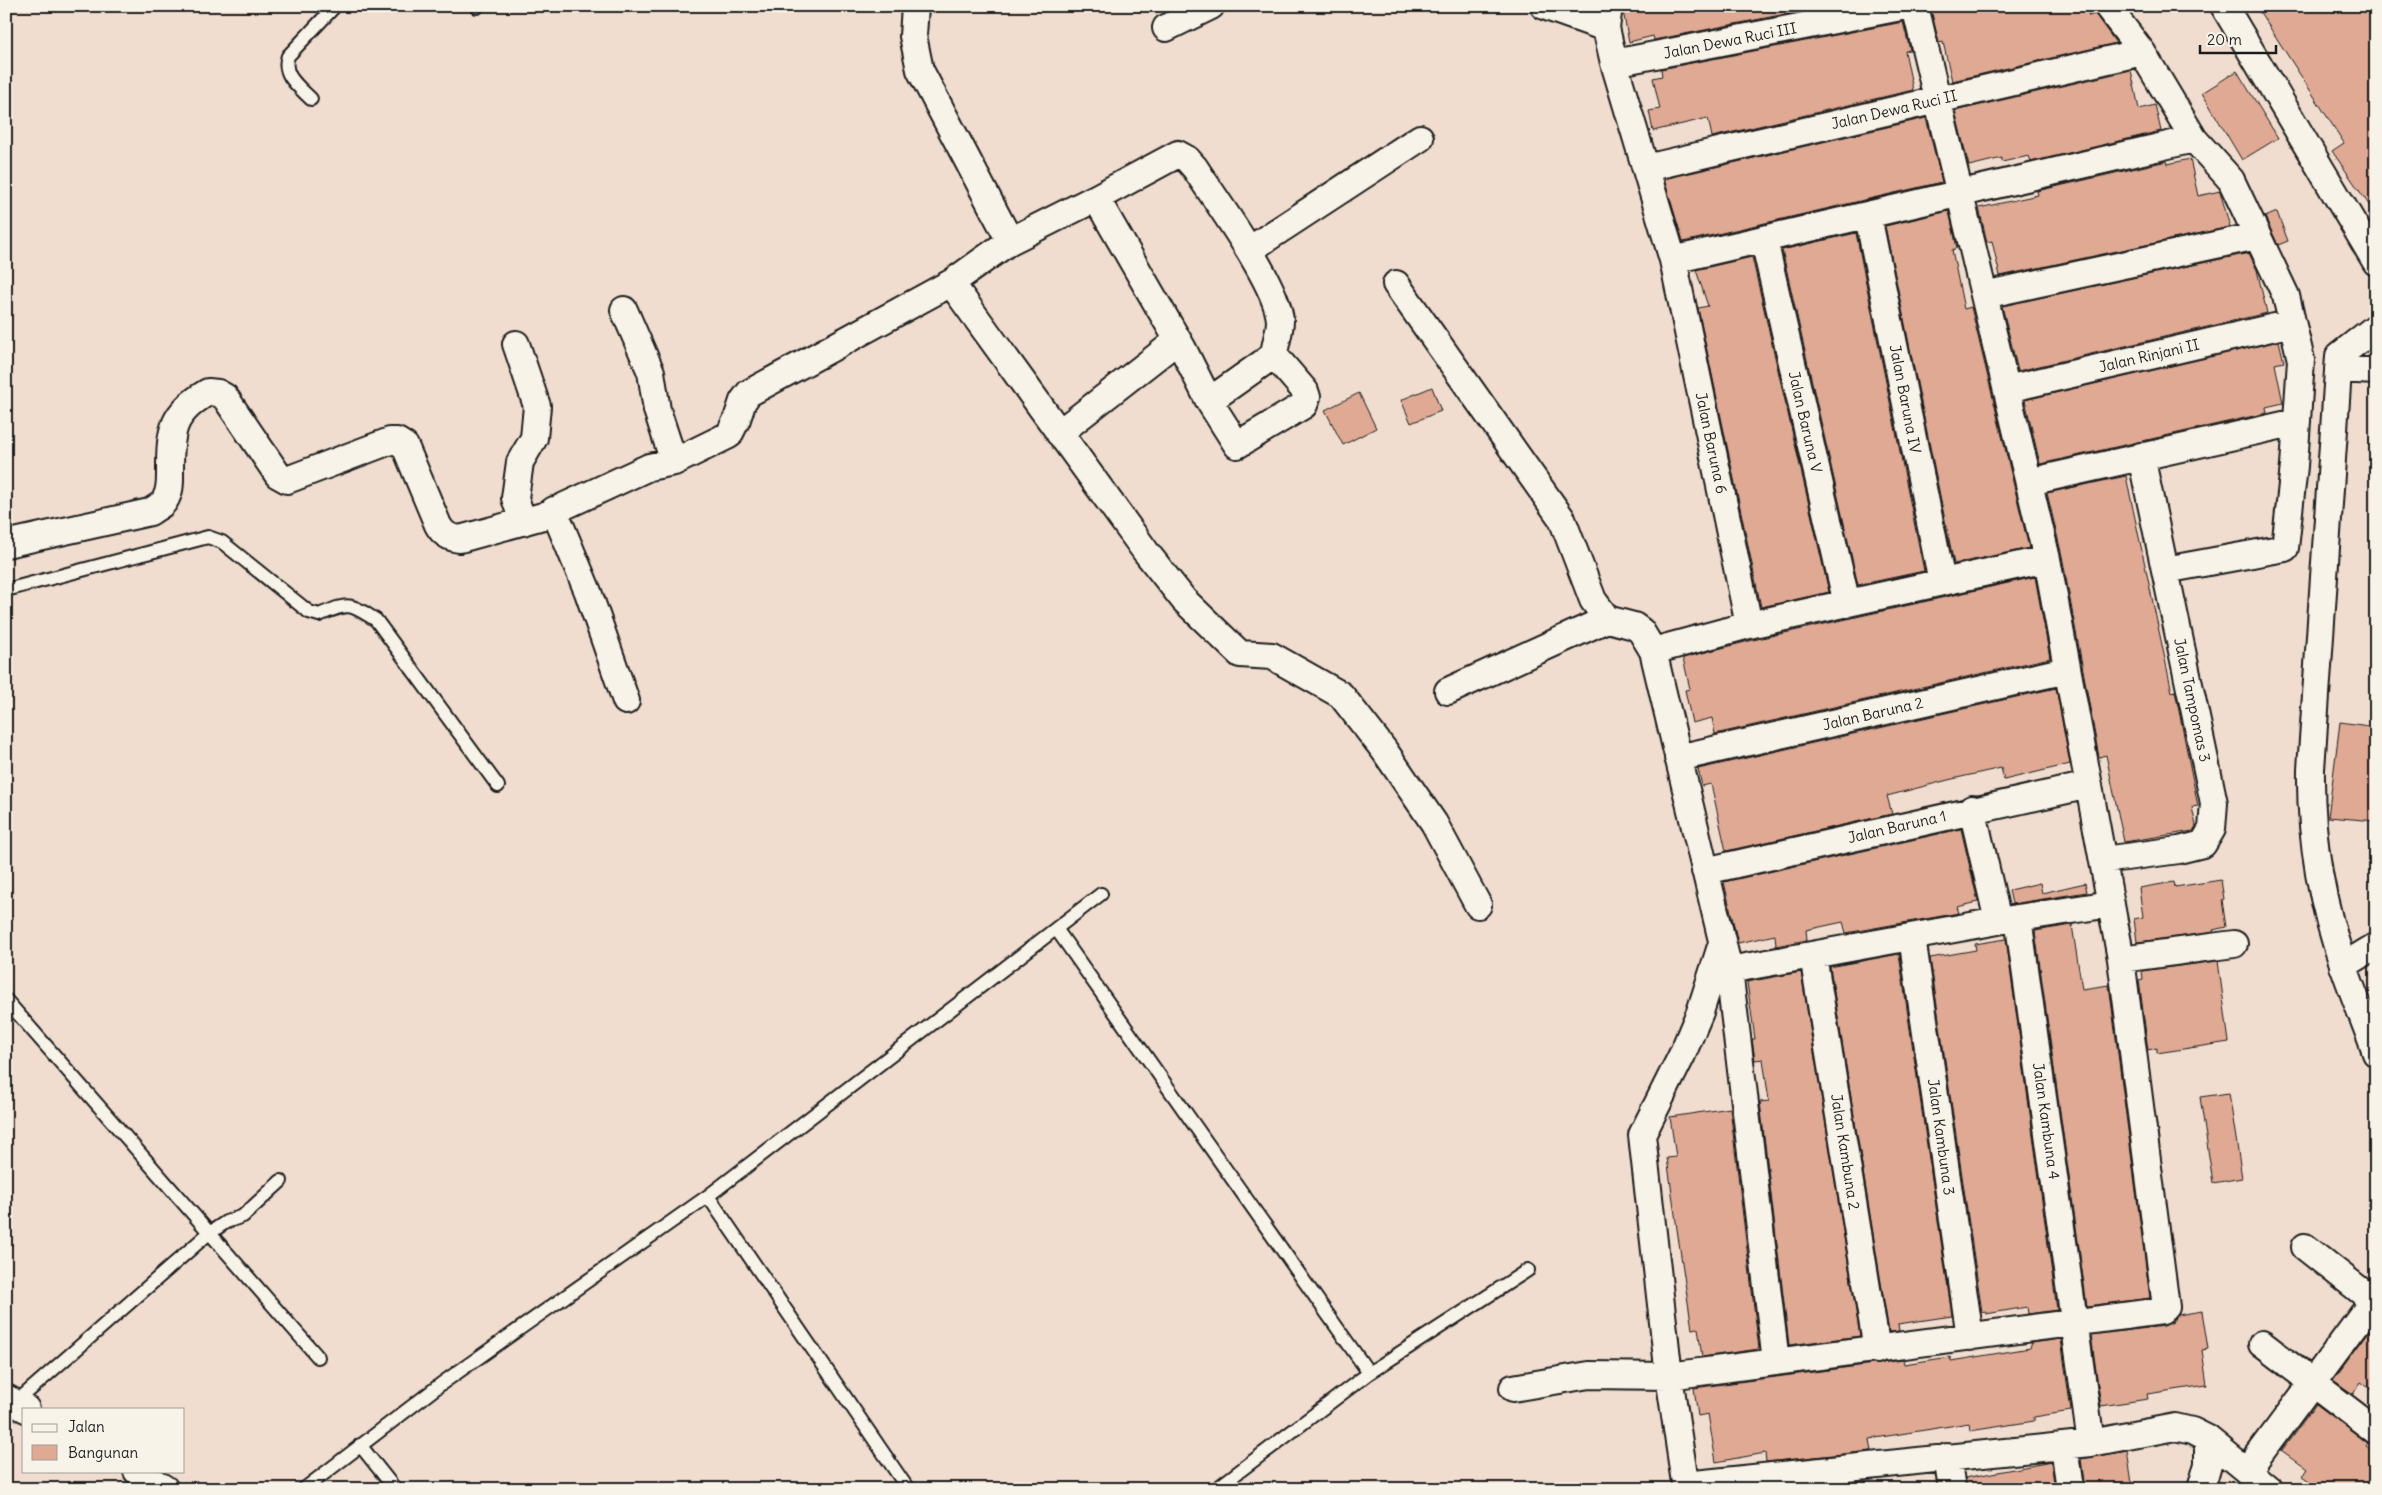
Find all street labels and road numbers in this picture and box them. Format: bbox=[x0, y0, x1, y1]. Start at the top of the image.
street label: Jalan Dewa Ruci III bbox=[1662, 18, 1798, 63]
street label: Jalan Dewa Ruci II bbox=[1829, 86, 1959, 133]
street label: Jalan Rinjani II bbox=[2097, 335, 2201, 376]
street label: Jalan Baruna IV bbox=[1886, 343, 1925, 455]
street label: Jalan Baruna V bbox=[1785, 369, 1826, 475]
street label: Jalan Baruna 6 bbox=[1691, 391, 1731, 495]
street label: Jalan Tampomas 3 bbox=[2170, 636, 2215, 764]
street label: Jalan Baruna 2 bbox=[1821, 693, 1925, 734]
street label: Jalan Baruna 1 bbox=[1846, 806, 1948, 847]
street label: Jalan Kambuna 4 bbox=[2029, 1061, 2064, 1181]
street label: Jalan Kambuna 3 bbox=[1924, 1077, 1959, 1196]
street label: Jalan Kambuna 2 bbox=[1827, 1093, 1864, 1211]

